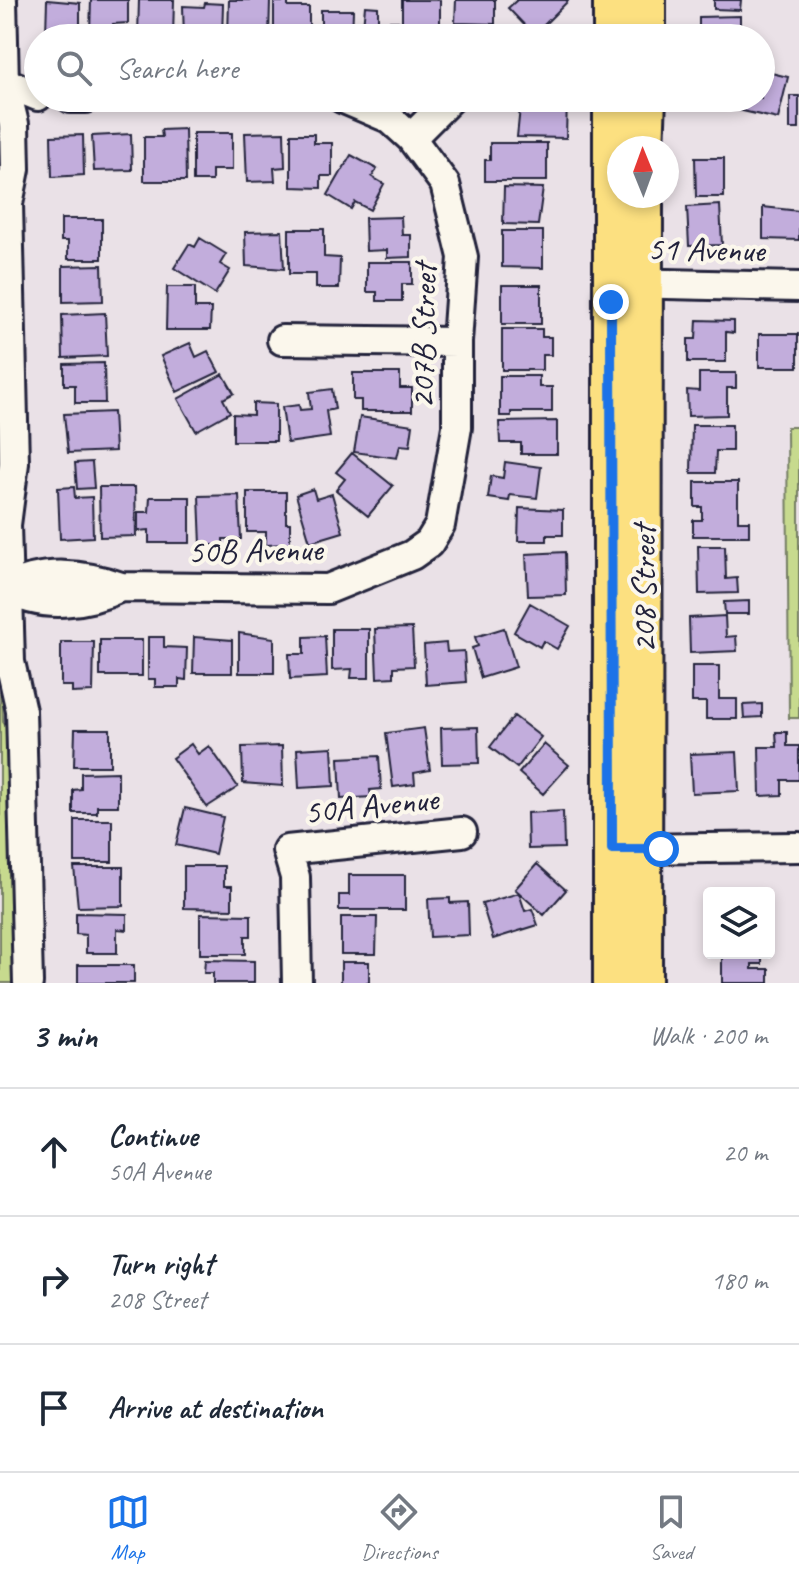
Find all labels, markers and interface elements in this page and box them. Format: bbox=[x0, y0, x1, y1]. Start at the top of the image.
search box bbox=[24, 24, 775, 112]
icon: search bbox=[52, 46, 96, 90]
text: Search here bbox=[116, 49, 238, 87]
north arrow bbox=[607, 136, 679, 208]
street label: 51 Avenue bbox=[647, 226, 767, 272]
street label: 207B Street bbox=[400, 258, 446, 409]
route end bbox=[593, 284, 629, 320]
street label: 208 Street bbox=[622, 520, 665, 653]
street label: 50B Avenue bbox=[187, 527, 325, 573]
street label: 50A Avenue bbox=[302, 776, 442, 833]
route start bbox=[643, 831, 679, 867]
map controls bbox=[703, 887, 775, 959]
button: layers bbox=[703, 887, 775, 959]
text: 3 min bbox=[32, 1014, 97, 1057]
text: Walk · 200 m bbox=[650, 1019, 767, 1052]
text: Continue bbox=[108, 1117, 198, 1155]
icon: ahead bbox=[32, 1130, 76, 1174]
text: 20 m bbox=[723, 1136, 767, 1169]
text: 50A Avenue bbox=[108, 1155, 211, 1188]
text: Turn right bbox=[108, 1245, 213, 1283]
icon: right bbox=[32, 1258, 76, 1302]
text: 180 m bbox=[711, 1264, 767, 1297]
text: 208 Street bbox=[108, 1283, 206, 1316]
icon: arrive bbox=[32, 1386, 76, 1430]
text: Arrive at destination bbox=[108, 1389, 323, 1427]
tab: Map bbox=[106, 1490, 150, 1566]
tab: Directions bbox=[361, 1490, 438, 1566]
tab: Saved bbox=[649, 1490, 693, 1566]

